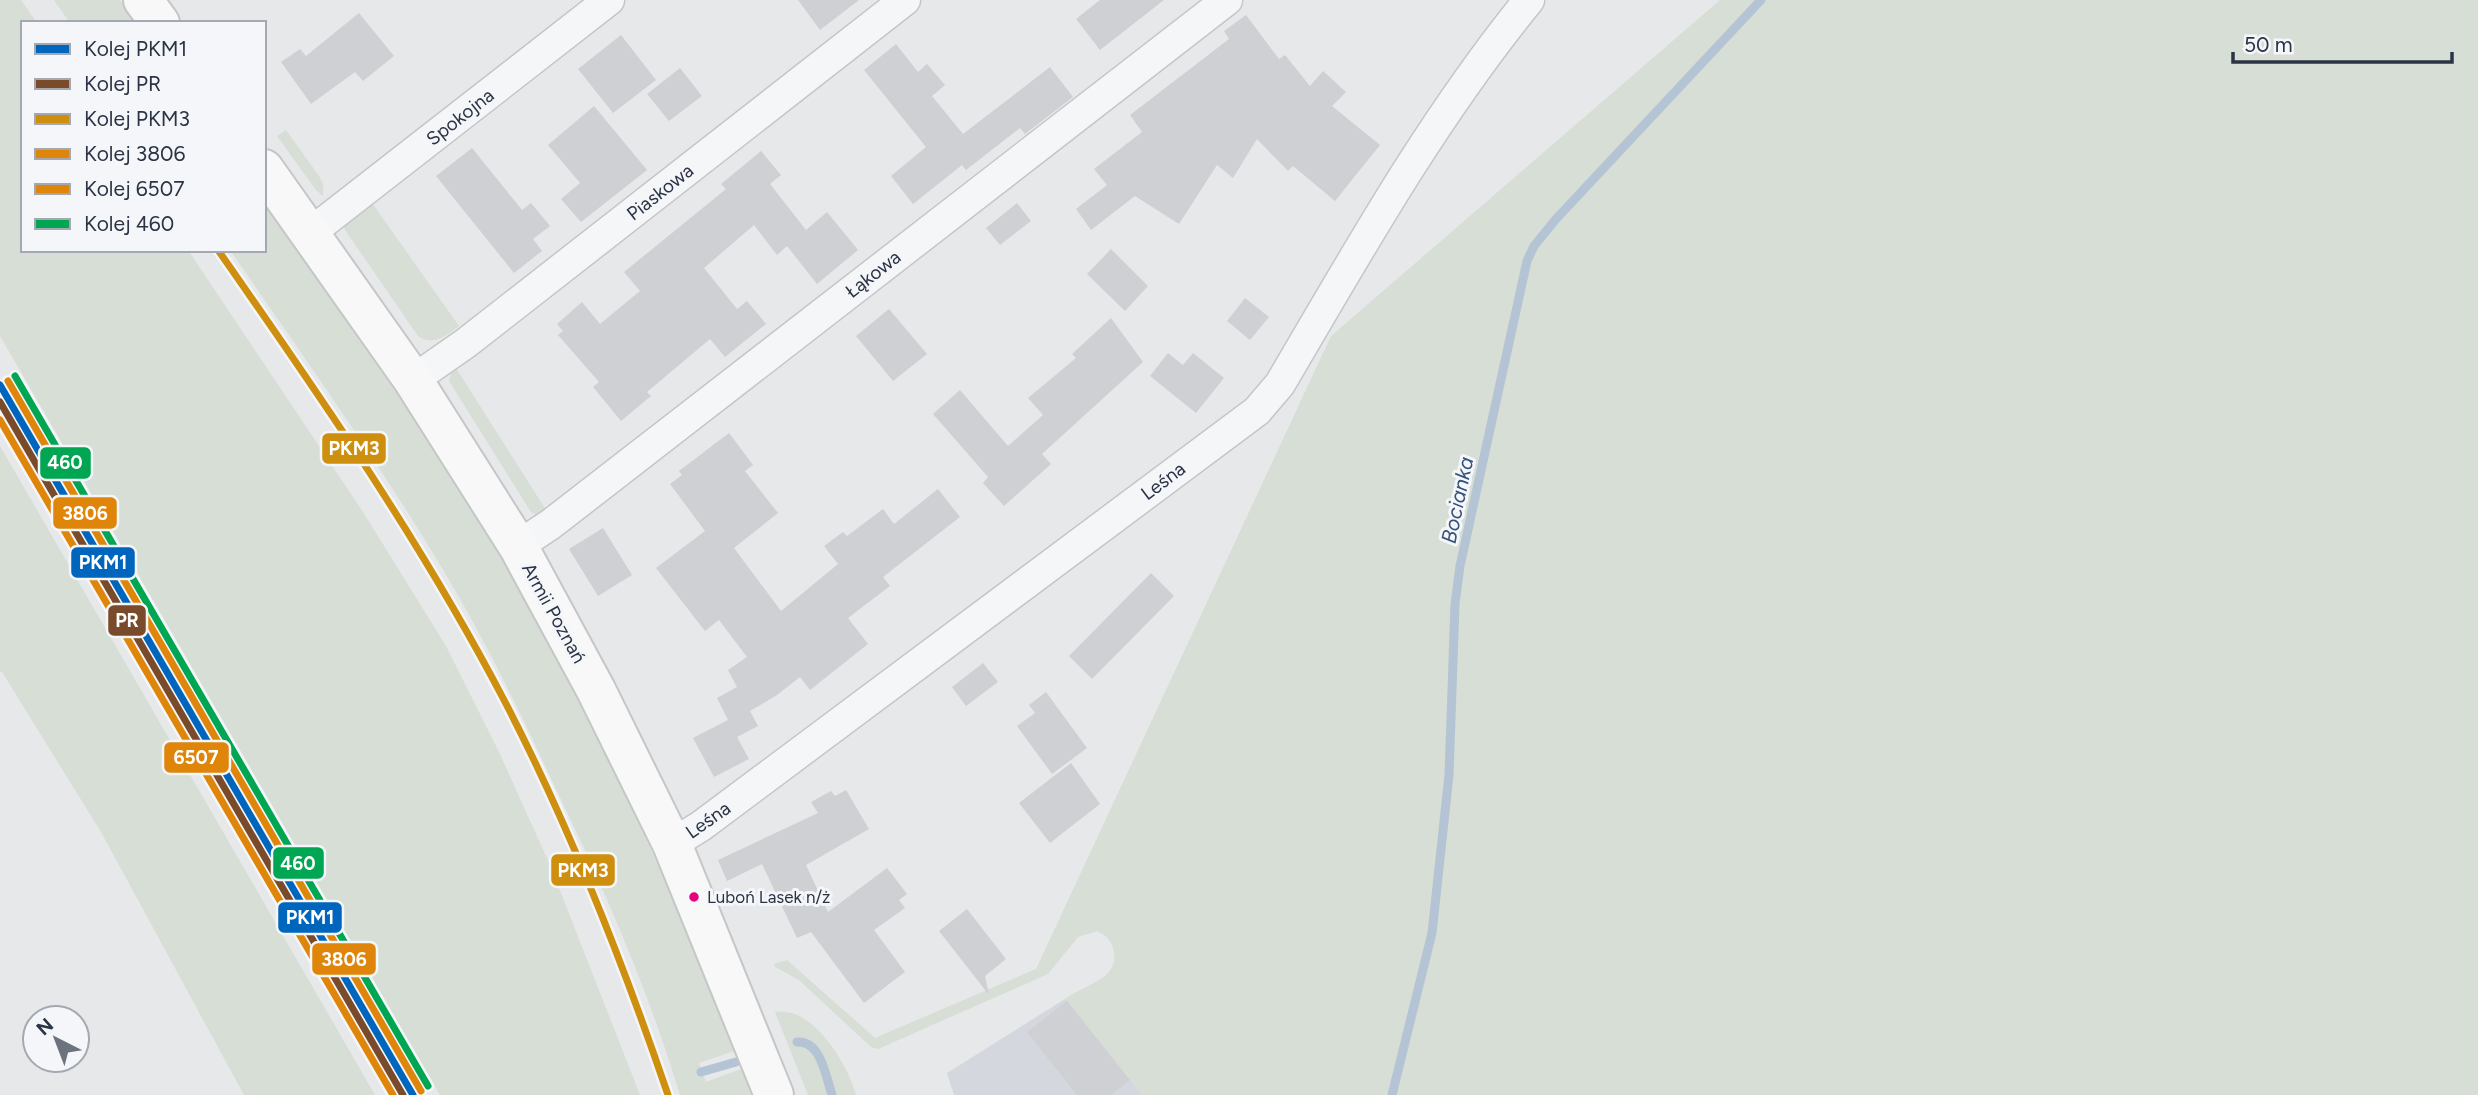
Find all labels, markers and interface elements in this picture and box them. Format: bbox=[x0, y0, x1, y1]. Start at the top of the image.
legend bbox=[21, 21, 266, 252]
scale bar bbox=[2233, 21, 2452, 65]
text: 50 m bbox=[2244, 32, 2293, 57]
text: Kolej PKM1 bbox=[84, 36, 187, 61]
text: Kolej PR bbox=[84, 71, 161, 96]
street label: Spokojna bbox=[422, 84, 498, 150]
text: Kolej PKM3 bbox=[84, 106, 190, 131]
text: Kolej 3806 bbox=[84, 141, 186, 166]
street label: Piaskowa bbox=[622, 159, 698, 225]
text: Kolej 6507 bbox=[84, 176, 184, 201]
text: Kolej 460 bbox=[84, 211, 174, 236]
street label: Łąkowa bbox=[841, 245, 905, 303]
line badge: PKM3 bbox=[321, 432, 387, 465]
text: PKM3 bbox=[329, 437, 379, 460]
line badge: 460 bbox=[39, 446, 92, 480]
text: 460 bbox=[47, 451, 83, 474]
water label: Bocianka bbox=[1436, 455, 1478, 545]
street label: Leśna bbox=[1136, 457, 1190, 505]
line badge: 3806 bbox=[52, 496, 118, 530]
text: 3806 bbox=[62, 502, 108, 525]
line badge: PKM1 bbox=[70, 546, 136, 579]
text: PKM1 bbox=[79, 551, 127, 574]
street label: Armii Poznań bbox=[517, 559, 591, 667]
line badge: PR bbox=[107, 604, 147, 637]
text: PR bbox=[115, 609, 139, 632]
line badge: 6507 bbox=[163, 741, 230, 774]
text: 6507 bbox=[174, 746, 218, 769]
street label: Leśna bbox=[681, 796, 735, 844]
line badge: 460 bbox=[272, 846, 325, 880]
text: 460 bbox=[280, 852, 316, 875]
line badge: PKM3 bbox=[550, 853, 616, 887]
text: PKM3 bbox=[558, 859, 608, 882]
place label: Luboń Lasek n/ż bbox=[707, 887, 830, 907]
marker: Luboń Lasek n/ż bbox=[687, 890, 701, 904]
line badge: PKM1 bbox=[277, 901, 343, 934]
text: PKM1 bbox=[286, 906, 334, 929]
line badge: 3806 bbox=[311, 942, 377, 976]
text: 3806 bbox=[321, 948, 367, 971]
north arrow bbox=[21, 1004, 91, 1074]
text: N bbox=[32, 1013, 58, 1040]

